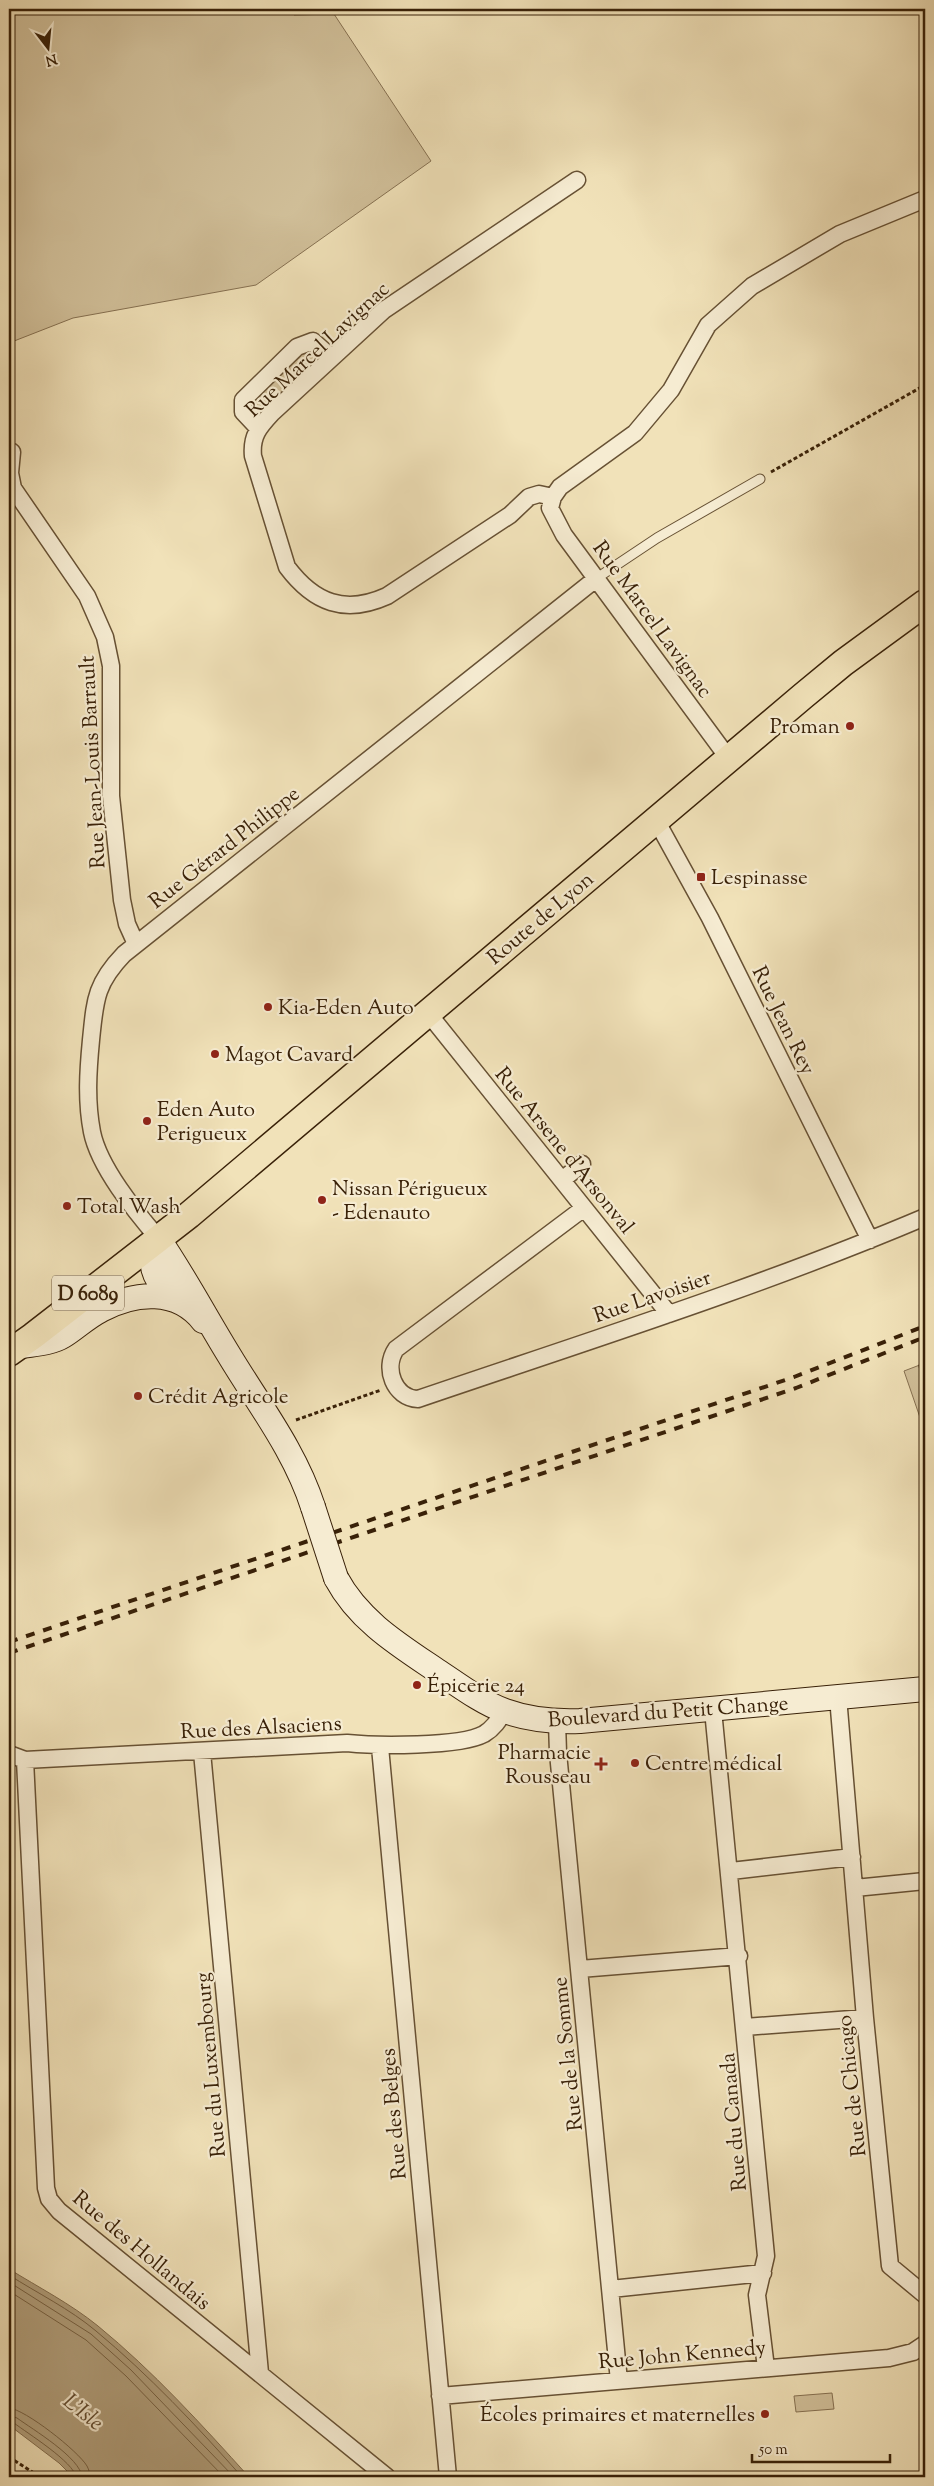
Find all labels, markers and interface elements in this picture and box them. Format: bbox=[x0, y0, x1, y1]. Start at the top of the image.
north arrow bbox=[22, 22, 72, 72]
text: N bbox=[43, 47, 59, 70]
street label: Rue Marcel Lavignac bbox=[240, 276, 397, 425]
street label: Rue Marcel Lavignac bbox=[584, 536, 719, 705]
street label: Rue Jean-Louis Barrault bbox=[73, 655, 115, 869]
place label: Proman bbox=[770, 713, 840, 743]
marker: Proman bbox=[844, 720, 856, 732]
street label: Rue Gérard Philippe bbox=[143, 780, 307, 917]
place label: Lespinasse bbox=[711, 864, 808, 894]
street label: Route de Lyon bbox=[481, 866, 601, 973]
marker: Lespinasse bbox=[695, 871, 707, 883]
street label: Rue Jean Rey bbox=[743, 961, 822, 1081]
place label: Kia-Eden Auto bbox=[278, 994, 414, 1024]
marker: Kia-Eden Auto bbox=[262, 1001, 274, 1013]
place label: Magot Cavard bbox=[225, 1041, 353, 1071]
marker: Magot Cavard bbox=[209, 1048, 221, 1060]
street label: Rue Arsene d'Arsonval bbox=[487, 1061, 640, 1241]
place label: Eden Auto Perigueux bbox=[157, 1096, 255, 1150]
marker: Eden Auto Perigueux bbox=[141, 1115, 153, 1127]
place label: Nissan Périgueux - Edenauto bbox=[332, 1175, 488, 1229]
place label: Total Wash bbox=[77, 1193, 181, 1223]
marker: Nissan Périgueux - Edenauto bbox=[316, 1194, 328, 1206]
marker: Total Wash bbox=[61, 1200, 73, 1212]
street label: Rue Lavoisier bbox=[590, 1264, 716, 1332]
road number: D 6089 bbox=[52, 1276, 124, 1310]
place label: Crédit Agricole bbox=[148, 1383, 289, 1413]
marker: Crédit Agricole bbox=[132, 1390, 144, 1402]
place label: Épicerie 24 bbox=[427, 1672, 525, 1702]
marker: Épicerie 24 bbox=[411, 1679, 423, 1691]
street label: Boulevard du Petit Change bbox=[547, 1690, 789, 1736]
street label: Rue des Alsaciens bbox=[180, 1710, 342, 1748]
place label: Pharmacie Rousseau bbox=[498, 1739, 591, 1793]
place label: Centre médical bbox=[645, 1750, 782, 1780]
marker: Centre médical bbox=[629, 1757, 641, 1769]
marker: Pharmacie Rousseau bbox=[595, 1758, 607, 1770]
street label: Rue du Luxembourg bbox=[189, 1971, 235, 2158]
street label: Rue de la Somme bbox=[546, 1975, 592, 2132]
street label: Rue de Chicago bbox=[831, 2013, 875, 2158]
street label: Rue des Belges bbox=[374, 2047, 416, 2181]
street label: Rue du Canada bbox=[714, 2051, 756, 2192]
street label: Rue des Hollandais bbox=[65, 2185, 216, 2318]
street label: Rue John Kennedy bbox=[597, 2334, 768, 2378]
water label: L'Isle bbox=[55, 2387, 110, 2440]
place label: Écoles primaires et maternelles bbox=[480, 2401, 755, 2431]
marker: Écoles primaires et maternelles bbox=[759, 2408, 771, 2420]
scale bar bbox=[752, 2431, 889, 2463]
text: 50 m bbox=[758, 2440, 788, 2461]

